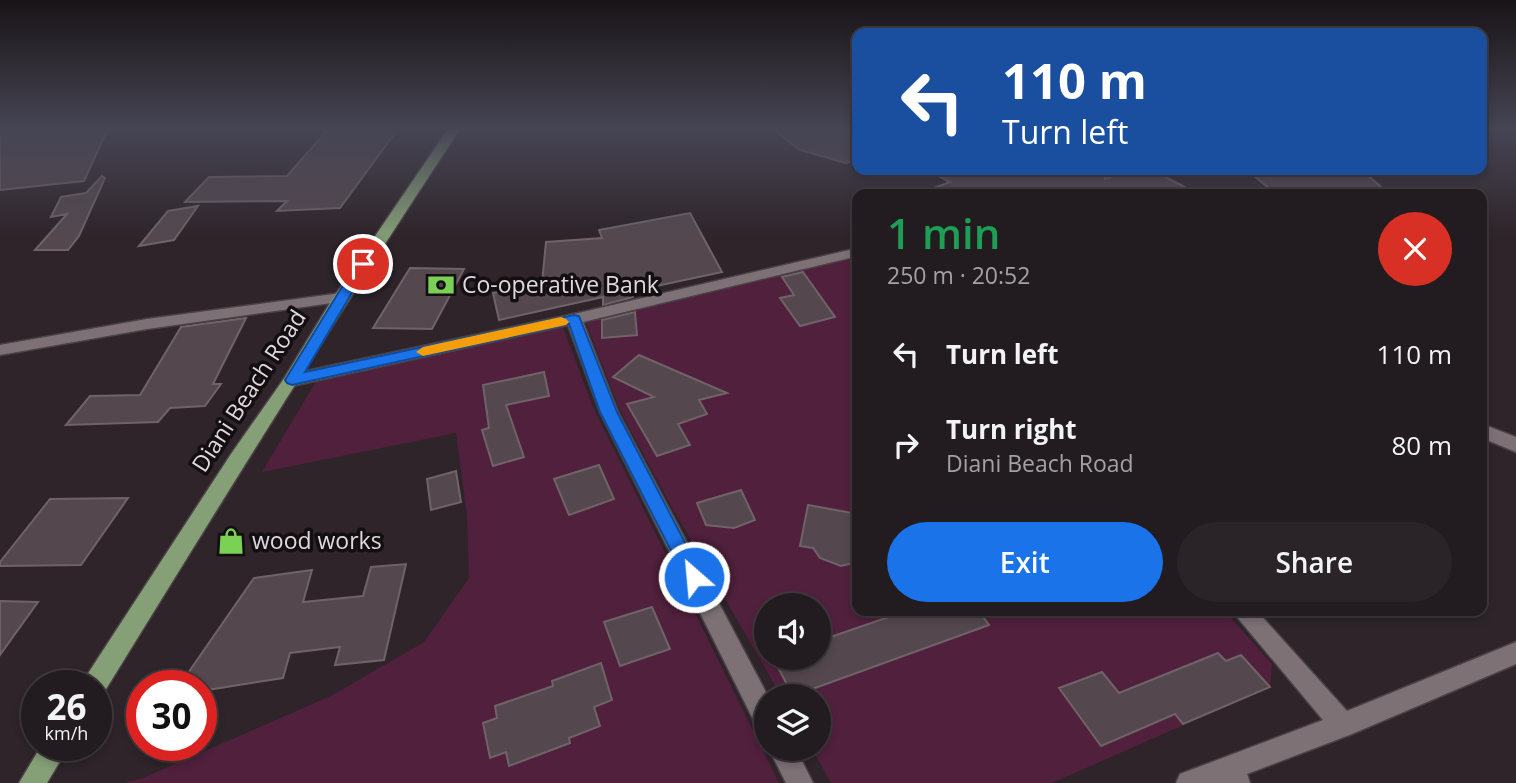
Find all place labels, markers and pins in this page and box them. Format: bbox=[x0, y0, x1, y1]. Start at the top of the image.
pin bbox=[333, 234, 393, 294]
place label: Co-operative Bank bbox=[462, 268, 659, 300]
bank icon: Co-operative Bank bbox=[426, 270, 456, 300]
place label: wood works bbox=[252, 524, 382, 556]
shop icon: wood works bbox=[216, 526, 246, 556]

